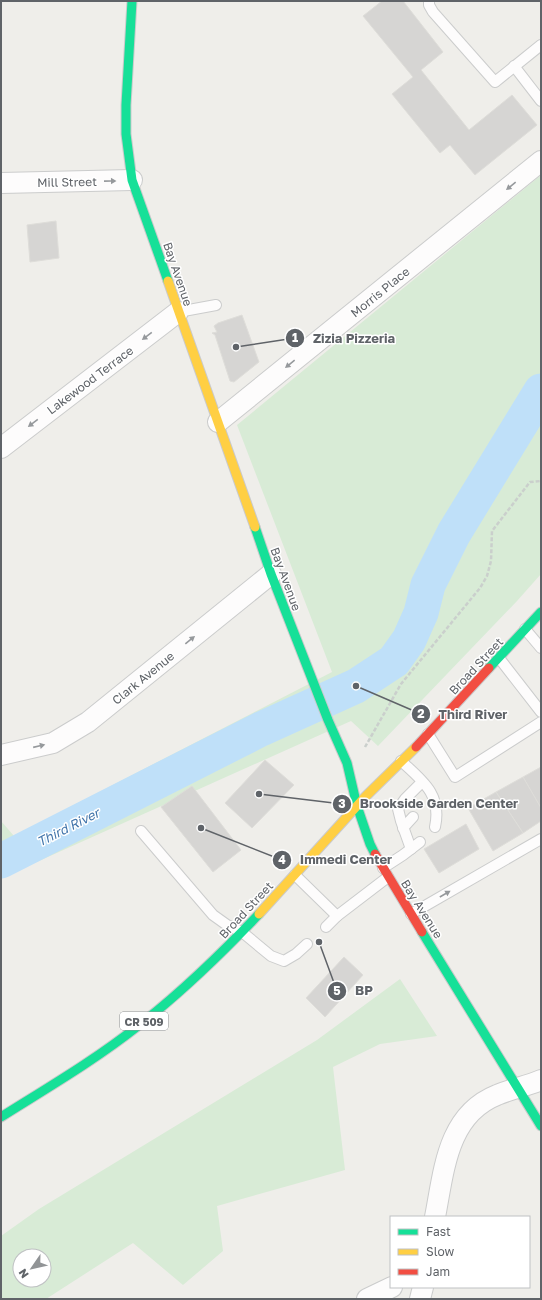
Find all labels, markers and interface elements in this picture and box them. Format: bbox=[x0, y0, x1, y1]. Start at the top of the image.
street label: Mill Street bbox=[37, 174, 97, 190]
one-way arrow bbox=[104, 177, 116, 184]
one-way arrow bbox=[505, 181, 516, 190]
street label: Bay Avenue bbox=[160, 240, 196, 308]
street label: Morris Place bbox=[348, 264, 413, 320]
callout: Zizia Pizzeria bbox=[285, 326, 403, 351]
text: 1 bbox=[292, 330, 298, 345]
text: Zizia Pizzeria bbox=[313, 330, 396, 346]
one-way arrow bbox=[142, 332, 153, 340]
street label: Lakewood Terrace bbox=[44, 343, 136, 417]
one-way arrow bbox=[284, 360, 295, 369]
one-way arrow bbox=[28, 419, 38, 427]
street label: Bay Avenue bbox=[268, 545, 304, 613]
street label: Broad Street bbox=[446, 634, 506, 698]
one-way arrow bbox=[184, 635, 195, 644]
street label: Clark Avenue bbox=[109, 648, 177, 708]
callout: Third River bbox=[411, 702, 516, 727]
text: 2 bbox=[417, 706, 425, 721]
text: Third River bbox=[439, 706, 507, 722]
one-way arrow bbox=[33, 743, 45, 749]
callout: Brookside Garden Center bbox=[332, 791, 526, 816]
text: Brookside Garden Center bbox=[360, 795, 518, 811]
text: 3 bbox=[338, 796, 346, 811]
water label: Third River bbox=[34, 804, 103, 849]
callout: Immedi Center bbox=[272, 847, 400, 872]
text: Immedi Center bbox=[300, 851, 392, 867]
text: 4 bbox=[278, 852, 286, 867]
street label: Bay Avenue bbox=[398, 877, 446, 941]
street label: Broad Street bbox=[216, 878, 276, 942]
one-way arrow bbox=[439, 891, 451, 898]
callout: BP bbox=[327, 978, 381, 1003]
text: BP bbox=[355, 982, 373, 998]
text: 5 bbox=[333, 983, 341, 998]
road number: CR 509 bbox=[120, 1012, 168, 1030]
legend bbox=[390, 1216, 530, 1288]
text: Fast bbox=[426, 1224, 451, 1239]
text: Slow bbox=[426, 1244, 454, 1259]
north arrow bbox=[12, 1248, 52, 1288]
text: Jam bbox=[426, 1264, 450, 1279]
text: N bbox=[16, 1267, 31, 1281]

